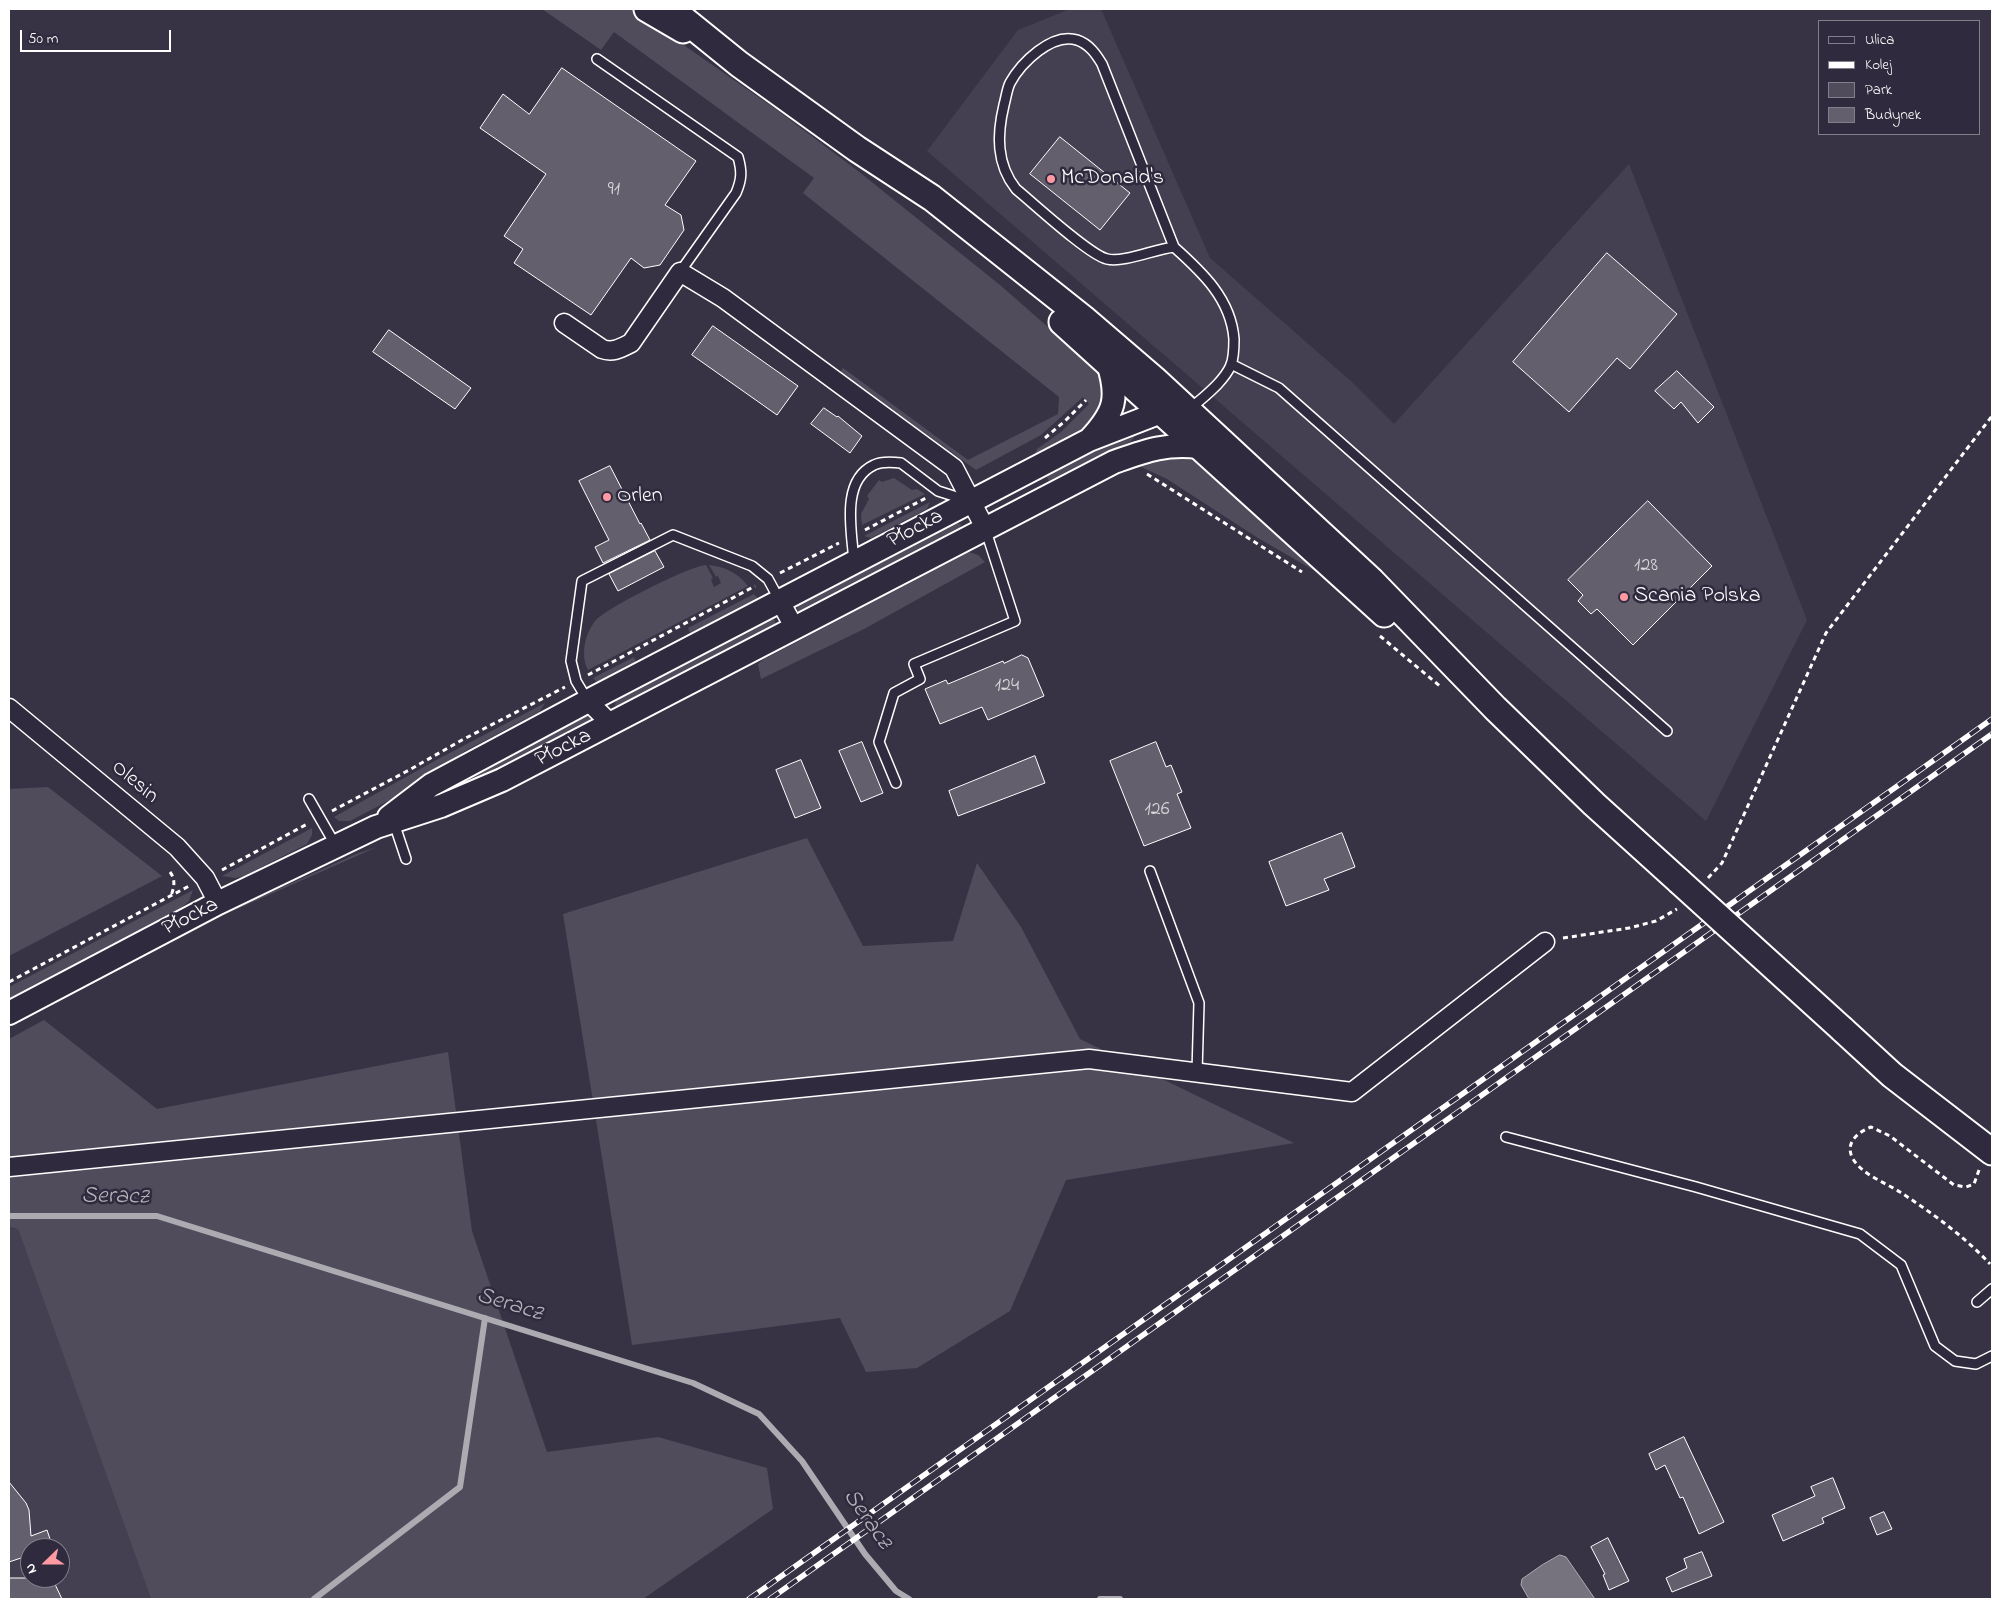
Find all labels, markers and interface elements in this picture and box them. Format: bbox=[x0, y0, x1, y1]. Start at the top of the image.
scale bar bbox=[22, 20, 174, 52]
legend bbox=[1818, 20, 1981, 135]
text: 50 m bbox=[28, 28, 58, 50]
text: Ulica bbox=[1865, 29, 1894, 51]
text: Kolej bbox=[1865, 54, 1892, 76]
text: Park bbox=[1865, 79, 1892, 101]
text: Budynek bbox=[1865, 104, 1921, 126]
place label: McDonald's bbox=[1061, 166, 1164, 192]
marker: McDonald's bbox=[1045, 173, 1057, 185]
house number: 91 bbox=[608, 179, 620, 203]
place label: Orlen bbox=[617, 484, 663, 510]
marker: Orlen bbox=[601, 491, 613, 503]
street label: Płocka bbox=[884, 504, 948, 556]
house number: 128 bbox=[1634, 555, 1658, 579]
place label: Scania Polska bbox=[1634, 584, 1761, 610]
marker: Scania Polska bbox=[1618, 591, 1630, 603]
house number: 124 bbox=[995, 675, 1019, 699]
street label: Płocka bbox=[532, 724, 596, 774]
street label: Olesin bbox=[105, 756, 163, 810]
house number: 126 bbox=[1144, 799, 1170, 823]
street label: Płocka bbox=[159, 893, 223, 943]
water label: Seracz bbox=[81, 1183, 149, 1213]
water label: Seracz bbox=[473, 1282, 545, 1330]
water label: Seracz bbox=[835, 1484, 897, 1556]
north arrow bbox=[20, 1538, 70, 1588]
text: N bbox=[20, 1560, 43, 1577]

